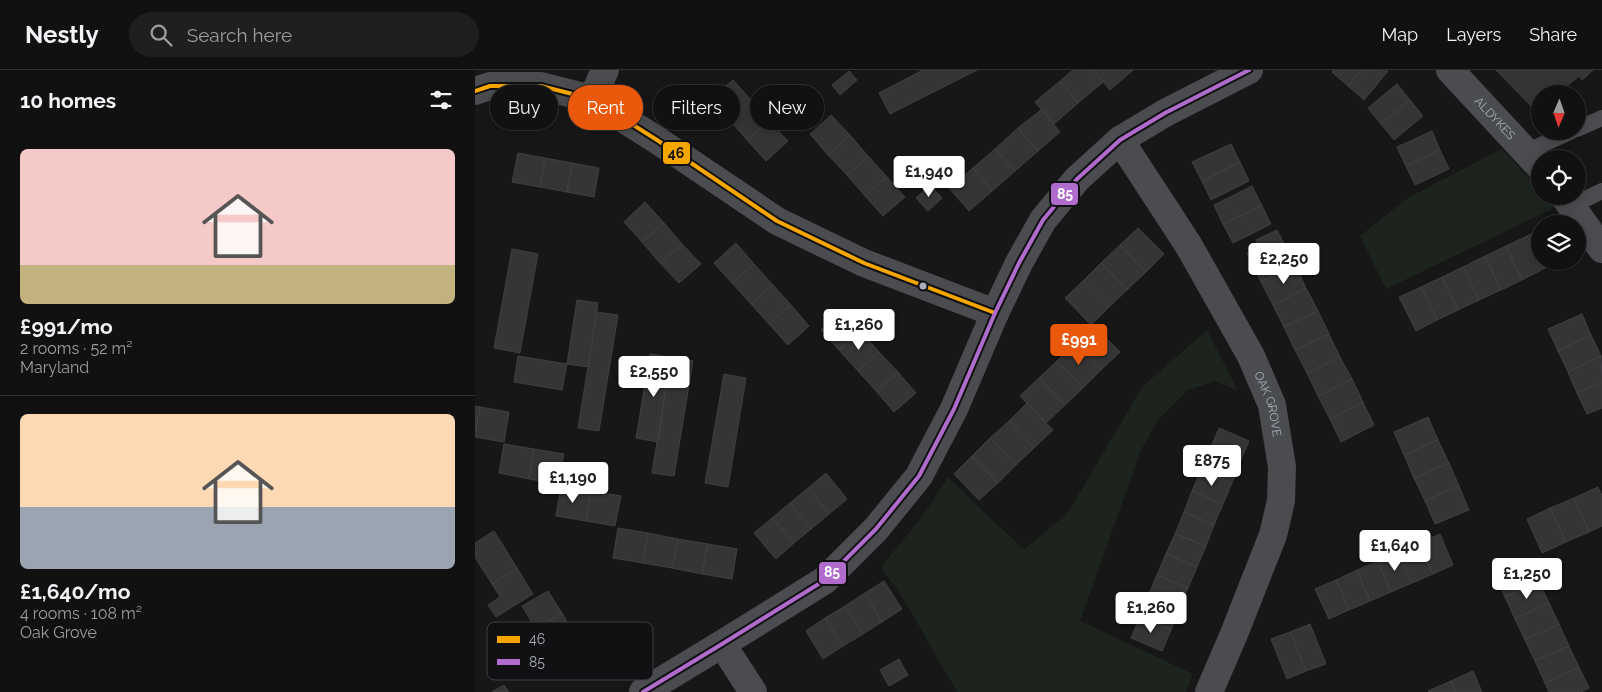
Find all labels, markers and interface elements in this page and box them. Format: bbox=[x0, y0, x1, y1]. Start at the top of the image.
search box bbox=[129, 12, 479, 57]
text: Nestly bbox=[25, 20, 99, 49]
icon: search bbox=[147, 21, 175, 49]
text: Search here bbox=[187, 24, 292, 46]
text: Map bbox=[1382, 24, 1418, 45]
text: Layers bbox=[1446, 24, 1501, 45]
text: Share bbox=[1529, 24, 1577, 45]
chip: Buy bbox=[490, 85, 558, 130]
chip: Rent bbox=[568, 85, 643, 130]
chip: Filters bbox=[653, 85, 740, 130]
chip: New bbox=[750, 85, 824, 130]
north arrow bbox=[1531, 85, 1586, 140]
map controls bbox=[1531, 85, 1586, 270]
icon: filters bbox=[427, 86, 455, 114]
text: 10 homes bbox=[20, 88, 116, 113]
street label: ALDYKES bbox=[1472, 94, 1518, 143]
line badge: 46 bbox=[662, 141, 691, 165]
text: 46 bbox=[668, 145, 684, 161]
button: locate bbox=[1531, 150, 1586, 205]
pin: £1,940 bbox=[888, 156, 970, 198]
text: £1,940 bbox=[905, 162, 953, 181]
icon: home bbox=[193, 181, 283, 271]
line badge: 85 bbox=[1050, 182, 1079, 206]
text: 85 bbox=[1057, 186, 1073, 202]
button: layers bbox=[1531, 215, 1586, 270]
pin: £2,250 bbox=[1243, 242, 1325, 285]
text: £2,250 bbox=[1259, 249, 1309, 268]
unlabelled marker bbox=[918, 281, 928, 291]
pin: £1,260 bbox=[818, 308, 900, 351]
text: £991/mo bbox=[20, 314, 113, 339]
text: £1,260 bbox=[835, 315, 883, 334]
pin: £991 bbox=[1049, 324, 1109, 366]
text: £991 bbox=[1061, 330, 1097, 349]
text: 2 rooms · 52 m² bbox=[20, 339, 132, 358]
pin: £2,550 bbox=[613, 356, 695, 398]
text: Maryland bbox=[20, 358, 89, 377]
text: £2,550 bbox=[629, 362, 679, 381]
street label: OAK GROVE bbox=[1251, 369, 1284, 438]
pin: £875 bbox=[1182, 444, 1242, 487]
icon: home bbox=[193, 447, 283, 537]
text: £875 bbox=[1194, 451, 1230, 470]
pin: £1,190 bbox=[532, 462, 614, 504]
text: £1,190 bbox=[549, 468, 597, 487]
pin: £1,640 bbox=[1354, 530, 1436, 572]
text: £1,640 bbox=[1370, 536, 1420, 555]
pin: £1,250 bbox=[1486, 558, 1568, 600]
line badge: 85 bbox=[818, 561, 847, 585]
text: 85 bbox=[824, 564, 840, 580]
text: £1,250 bbox=[1503, 564, 1551, 583]
text: £1,640/mo bbox=[20, 579, 130, 604]
pin: £1,260 bbox=[1110, 592, 1192, 634]
text: £1,260 bbox=[1127, 598, 1175, 617]
text: 4 rooms · 108 m² bbox=[20, 604, 142, 623]
legend bbox=[487, 622, 653, 680]
text: Oak Grove bbox=[20, 623, 97, 642]
text: 46 bbox=[529, 631, 545, 647]
text: 85 bbox=[529, 654, 545, 670]

